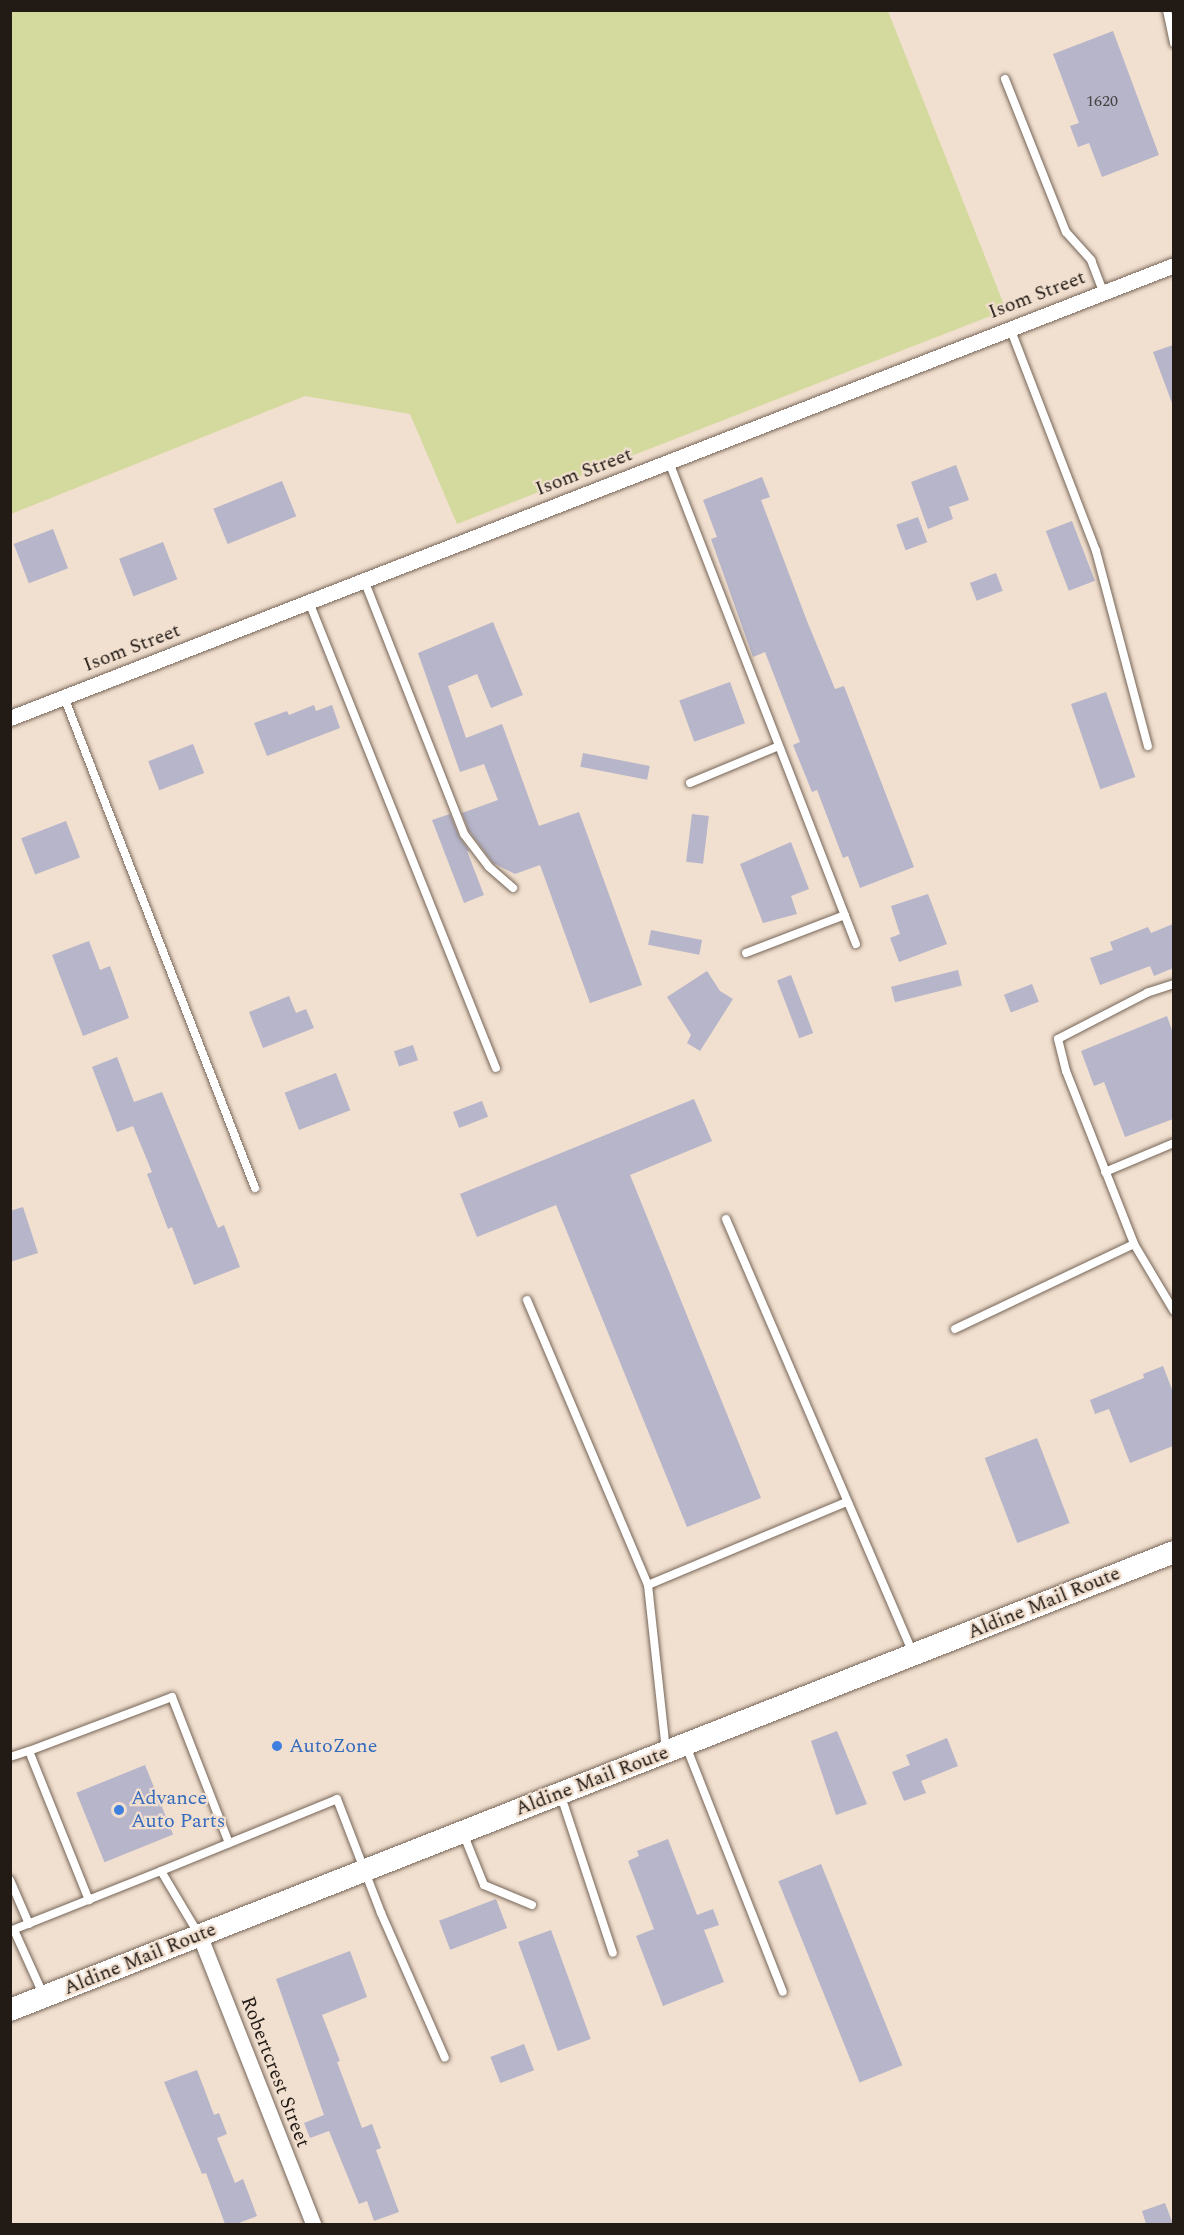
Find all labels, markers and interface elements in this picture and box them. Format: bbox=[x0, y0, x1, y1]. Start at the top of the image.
house number: 1620 bbox=[1086, 91, 1118, 111]
street label: Isom Street bbox=[985, 266, 1089, 324]
street label: Isom Street bbox=[532, 443, 636, 501]
street label: Isom Street bbox=[80, 619, 184, 677]
street label: Aldine Mail Route bbox=[964, 1561, 1124, 1645]
place label: AutoZone bbox=[289, 1734, 377, 1758]
marker: AutoZone bbox=[270, 1739, 284, 1753]
street label: Aldine Mail Route bbox=[512, 1741, 672, 1821]
place label: Advance Auto Parts bbox=[131, 1786, 225, 1833]
marker: Advance Auto Parts bbox=[112, 1803, 126, 1817]
street label: Aldine Mail Route bbox=[60, 1917, 220, 2001]
street label: Robertcrest Street bbox=[235, 1993, 315, 2151]

